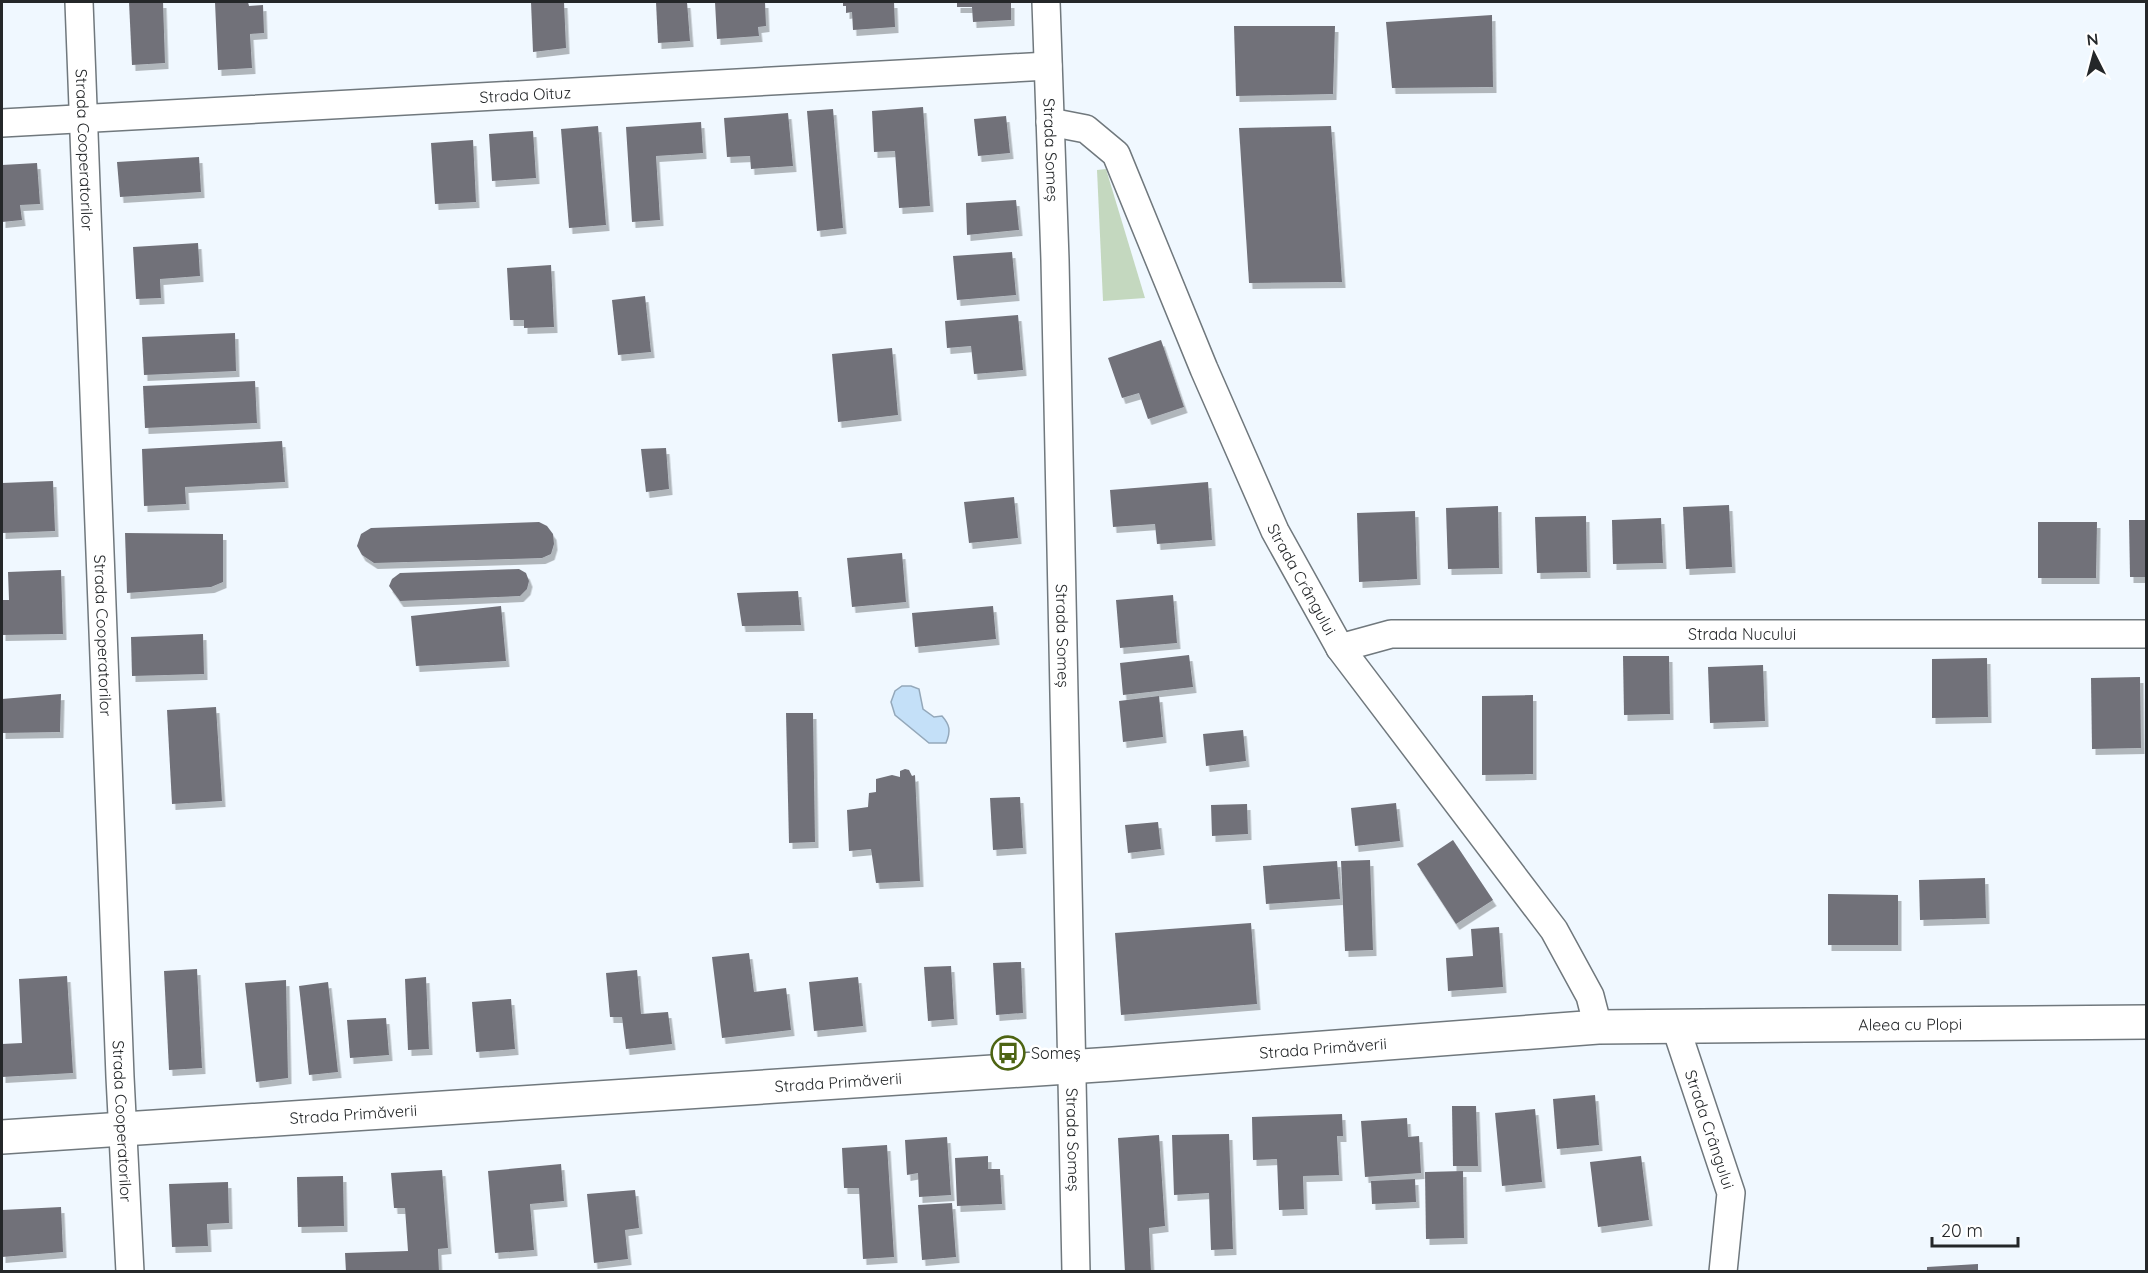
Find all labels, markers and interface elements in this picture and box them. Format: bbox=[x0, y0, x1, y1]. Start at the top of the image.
north arrow bbox=[2064, 24, 2124, 84]
text: N bbox=[2086, 29, 2099, 50]
street label: Strada Cooperatorilor bbox=[72, 69, 98, 231]
street label: Strada Oituz bbox=[479, 82, 572, 107]
street label: Strada Someș bbox=[1039, 98, 1063, 202]
street label: Strada Crângului bbox=[1263, 520, 1341, 638]
street label: Strada Cooperatorilor bbox=[90, 554, 116, 717]
street label: Strada Someș bbox=[1052, 584, 1074, 688]
street label: Strada Nucului bbox=[1688, 624, 1796, 644]
street label: Aleea cu Plopi bbox=[1858, 1014, 1962, 1035]
street label: Strada Primăverii bbox=[1259, 1033, 1387, 1063]
bus stop icon: Someș bbox=[990, 1035, 1026, 1071]
street label: Strada Cooperatorilor bbox=[109, 1040, 136, 1203]
place label: Someș bbox=[1031, 1043, 1081, 1063]
street label: Strada Crângului bbox=[1681, 1067, 1739, 1192]
street label: Strada Primăverii bbox=[774, 1068, 903, 1096]
street label: Strada Someș bbox=[1062, 1088, 1084, 1192]
street label: Strada Primăverii bbox=[289, 1100, 418, 1128]
scale bar bbox=[1932, 1210, 2018, 1248]
text: 20 m bbox=[1941, 1219, 1983, 1242]

